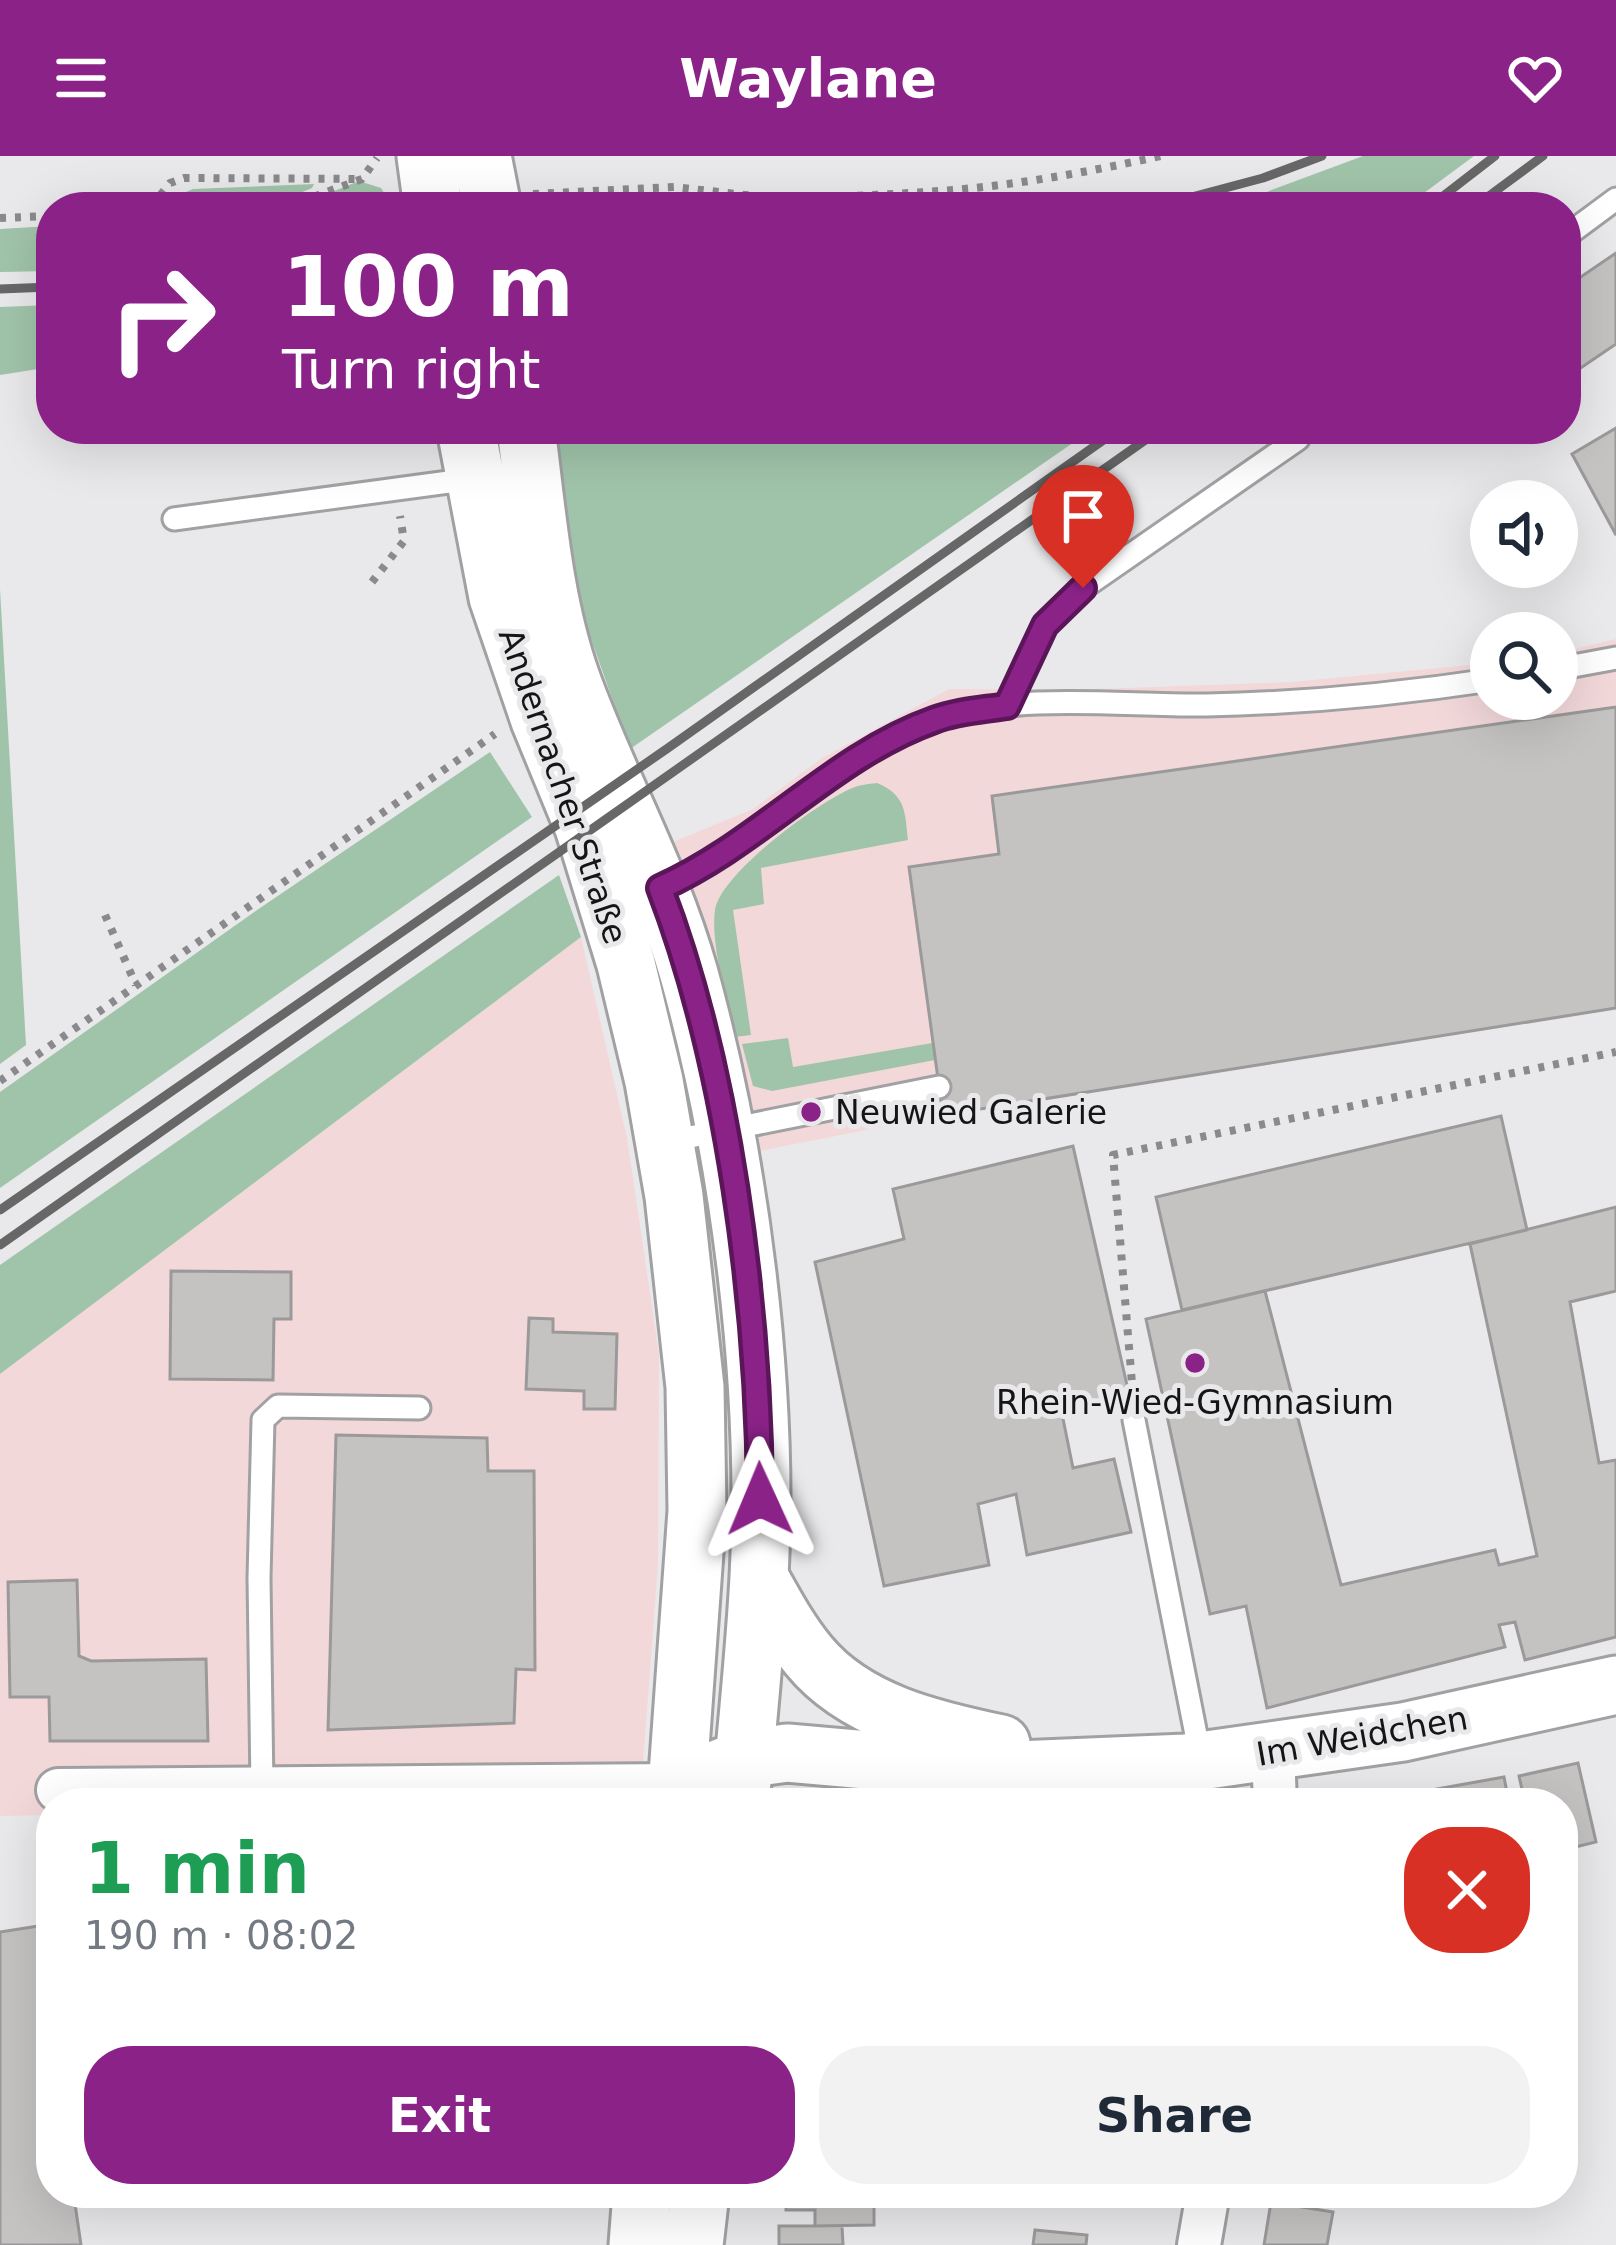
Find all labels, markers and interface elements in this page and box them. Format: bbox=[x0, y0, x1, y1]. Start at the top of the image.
icon: menu bbox=[48, 45, 114, 111]
icon: heart bbox=[1502, 45, 1568, 111]
text: Waylane bbox=[679, 47, 937, 110]
text: 100 m bbox=[282, 238, 574, 336]
icon: right bbox=[84, 240, 240, 396]
text: Turn right bbox=[282, 338, 541, 401]
pin bbox=[1032, 465, 1134, 588]
map controls bbox=[1470, 480, 1578, 720]
button: sound bbox=[1470, 480, 1578, 588]
icon: arrive bbox=[1050, 483, 1116, 549]
button: search bbox=[1470, 612, 1578, 720]
street label: Andernacher Straße bbox=[491, 623, 635, 949]
place label: Neuwied Galerie bbox=[835, 1093, 1107, 1132]
marker: Neuwied Galerie bbox=[798, 1099, 824, 1125]
marker: Rhein-Wied-Gymnasium bbox=[1182, 1350, 1208, 1376]
place label: Rhein-Wied-Gymnasium bbox=[996, 1383, 1394, 1422]
position arrow bbox=[697, 1436, 823, 1562]
street label: Im Weidchen bbox=[1253, 1698, 1471, 1774]
text: 1 min bbox=[84, 1826, 310, 1910]
button: close bbox=[1404, 1827, 1530, 1953]
text: 190 m · 08:02 bbox=[84, 1913, 358, 1958]
button: Exit bbox=[84, 2046, 795, 2184]
button: Share bbox=[819, 2046, 1530, 2184]

